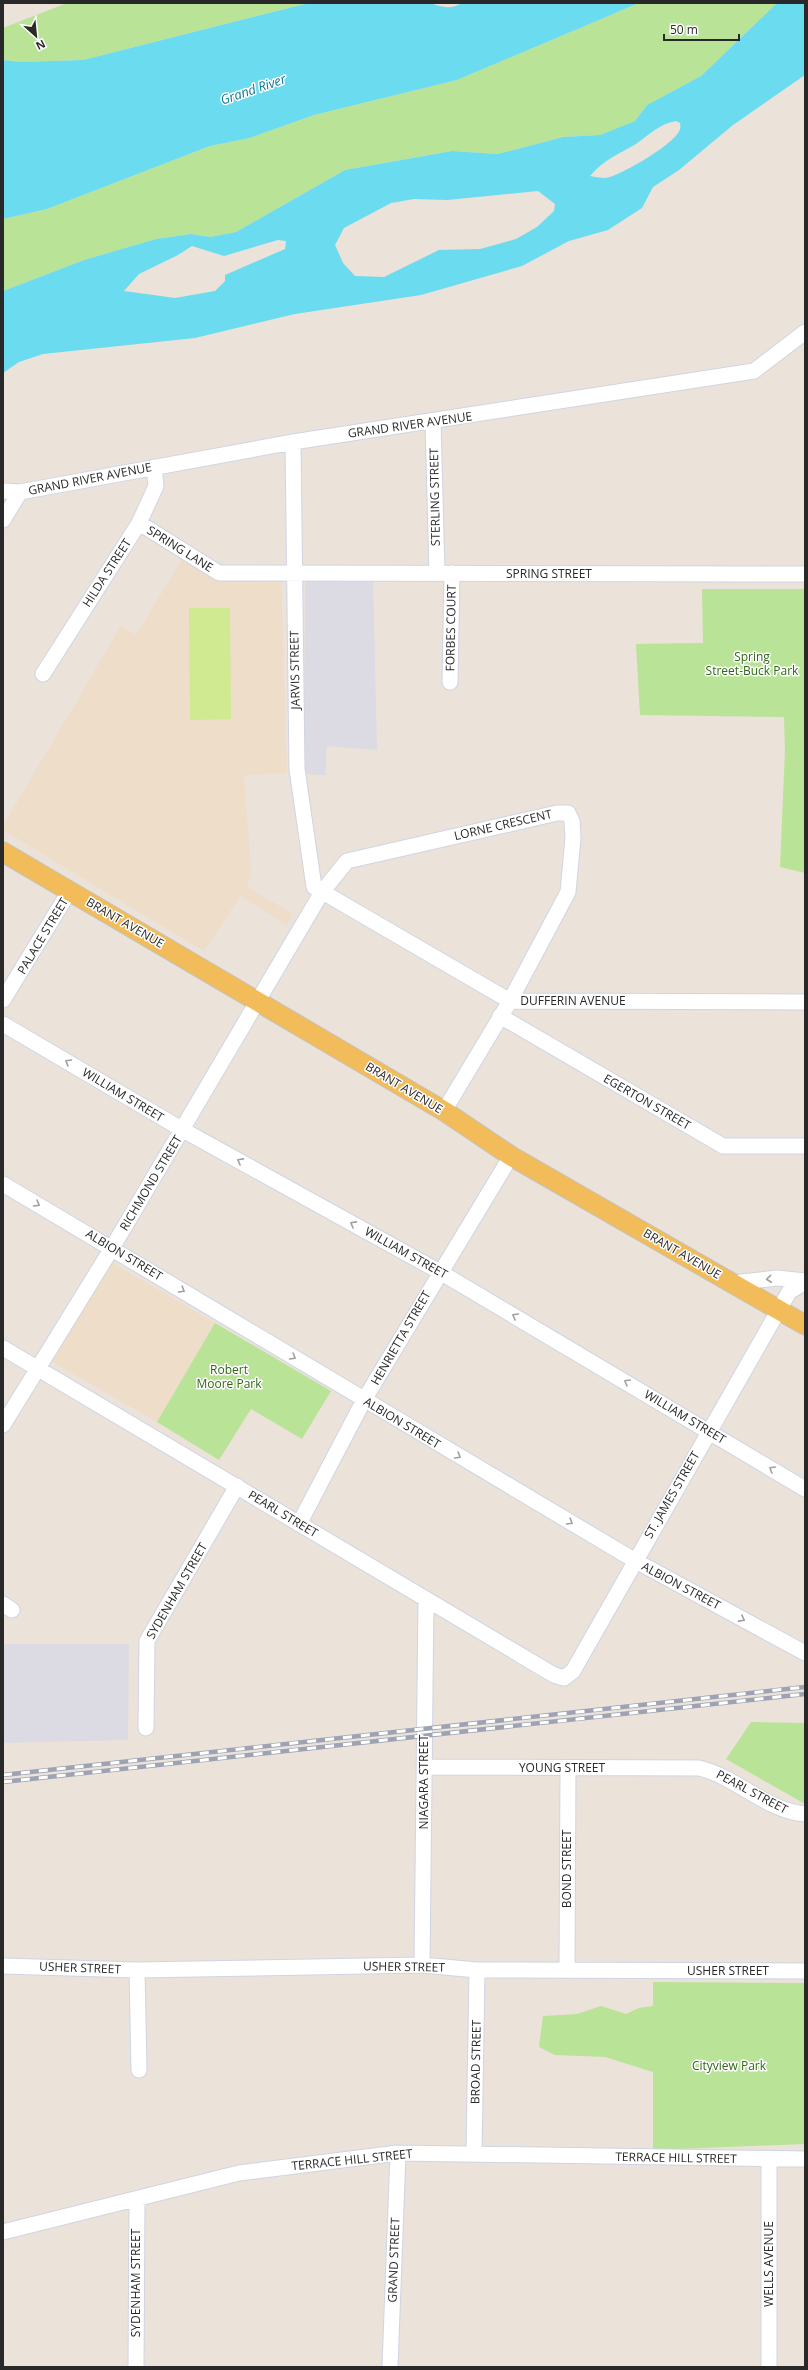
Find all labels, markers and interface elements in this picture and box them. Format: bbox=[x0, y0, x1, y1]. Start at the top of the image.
north arrow bbox=[16, 16, 56, 56]
scale bar bbox=[664, 16, 739, 42]
text: 50 m bbox=[670, 21, 698, 38]
text: N bbox=[33, 37, 48, 54]
water label: Grand River bbox=[218, 69, 289, 109]
street label: GRAND RIVER AVENUE bbox=[347, 407, 473, 442]
street label: STERLING STREET bbox=[425, 447, 444, 546]
street label: GRAND RIVER AVENUE bbox=[27, 458, 153, 499]
street label: SPRING LANE bbox=[144, 521, 217, 576]
street label: HILDA STREET bbox=[78, 535, 135, 610]
street label: SPRING STREET bbox=[506, 565, 592, 582]
street label: FORBES COURT bbox=[441, 584, 460, 671]
street label: JARVIS STREET bbox=[285, 630, 304, 711]
park label: Spring Street-Buck Park bbox=[706, 648, 799, 679]
street label: LORNE CRESCENT bbox=[452, 805, 554, 844]
street label: BRANT AVENUE bbox=[83, 893, 167, 952]
street label: PALACE STREET bbox=[13, 894, 72, 977]
street label: DUFFERIN AVENUE bbox=[520, 992, 626, 1009]
street label: BRANT AVENUE bbox=[362, 1058, 446, 1117]
one-way arrow bbox=[65, 1060, 72, 1067]
street label: WILLIAM STREET bbox=[79, 1064, 168, 1126]
street label: EGERTON STREET bbox=[601, 1070, 694, 1134]
street label: RICHMOND STREET bbox=[115, 1131, 186, 1234]
one-way arrow bbox=[236, 1159, 244, 1166]
one-way arrow bbox=[33, 1200, 40, 1207]
one-way arrow bbox=[350, 1222, 357, 1229]
street label: WILLIAM STREET bbox=[362, 1223, 451, 1283]
street label: BRANT AVENUE bbox=[640, 1224, 724, 1283]
street label: ALBION STREET bbox=[83, 1225, 166, 1284]
one-way arrow bbox=[766, 1274, 772, 1283]
one-way arrow bbox=[178, 1285, 185, 1292]
street label: HENRIETTA STREET bbox=[367, 1287, 435, 1388]
one-way arrow bbox=[512, 1314, 519, 1321]
one-way arrow bbox=[289, 1352, 296, 1360]
park label: Robert Moore Park bbox=[196, 1361, 262, 1392]
one-way arrow bbox=[624, 1380, 631, 1387]
street label: WILLIAM STREET bbox=[641, 1386, 730, 1448]
street label: ALBION STREET bbox=[361, 1393, 444, 1452]
street label: ST. JAMES STREET bbox=[640, 1448, 704, 1541]
one-way arrow bbox=[454, 1451, 461, 1459]
one-way arrow bbox=[769, 1466, 776, 1473]
street label: PEARL STREET bbox=[245, 1486, 322, 1541]
one-way arrow bbox=[566, 1518, 573, 1525]
street label: SYDENHAM STREET bbox=[142, 1539, 211, 1642]
street label: ALBION STREET bbox=[639, 1558, 724, 1614]
one-way arrow bbox=[738, 1614, 746, 1622]
street label: NIAGARA STREET bbox=[415, 1734, 432, 1829]
street label: YOUNG STREET bbox=[519, 1759, 605, 1776]
street label: PEARL STREET bbox=[713, 1766, 791, 1818]
street label: BOND STREET bbox=[558, 1829, 575, 1908]
street label: USHER STREET bbox=[363, 1957, 445, 1976]
street label: USHER STREET bbox=[39, 1958, 122, 1977]
street label: USHER STREET bbox=[687, 1962, 769, 1979]
street label: BROAD STREET bbox=[466, 2019, 485, 2104]
park label: Cityview Park bbox=[692, 2057, 767, 2074]
street label: TERRACE HILL STREET bbox=[291, 2145, 414, 2174]
street label: TERRACE HILL STREET bbox=[615, 2148, 737, 2167]
street label: GRAND STREET bbox=[384, 2217, 403, 2303]
street label: WELLS AVENUE bbox=[760, 2221, 777, 2307]
street label: SYDENHAM STREET bbox=[127, 2228, 144, 2337]

